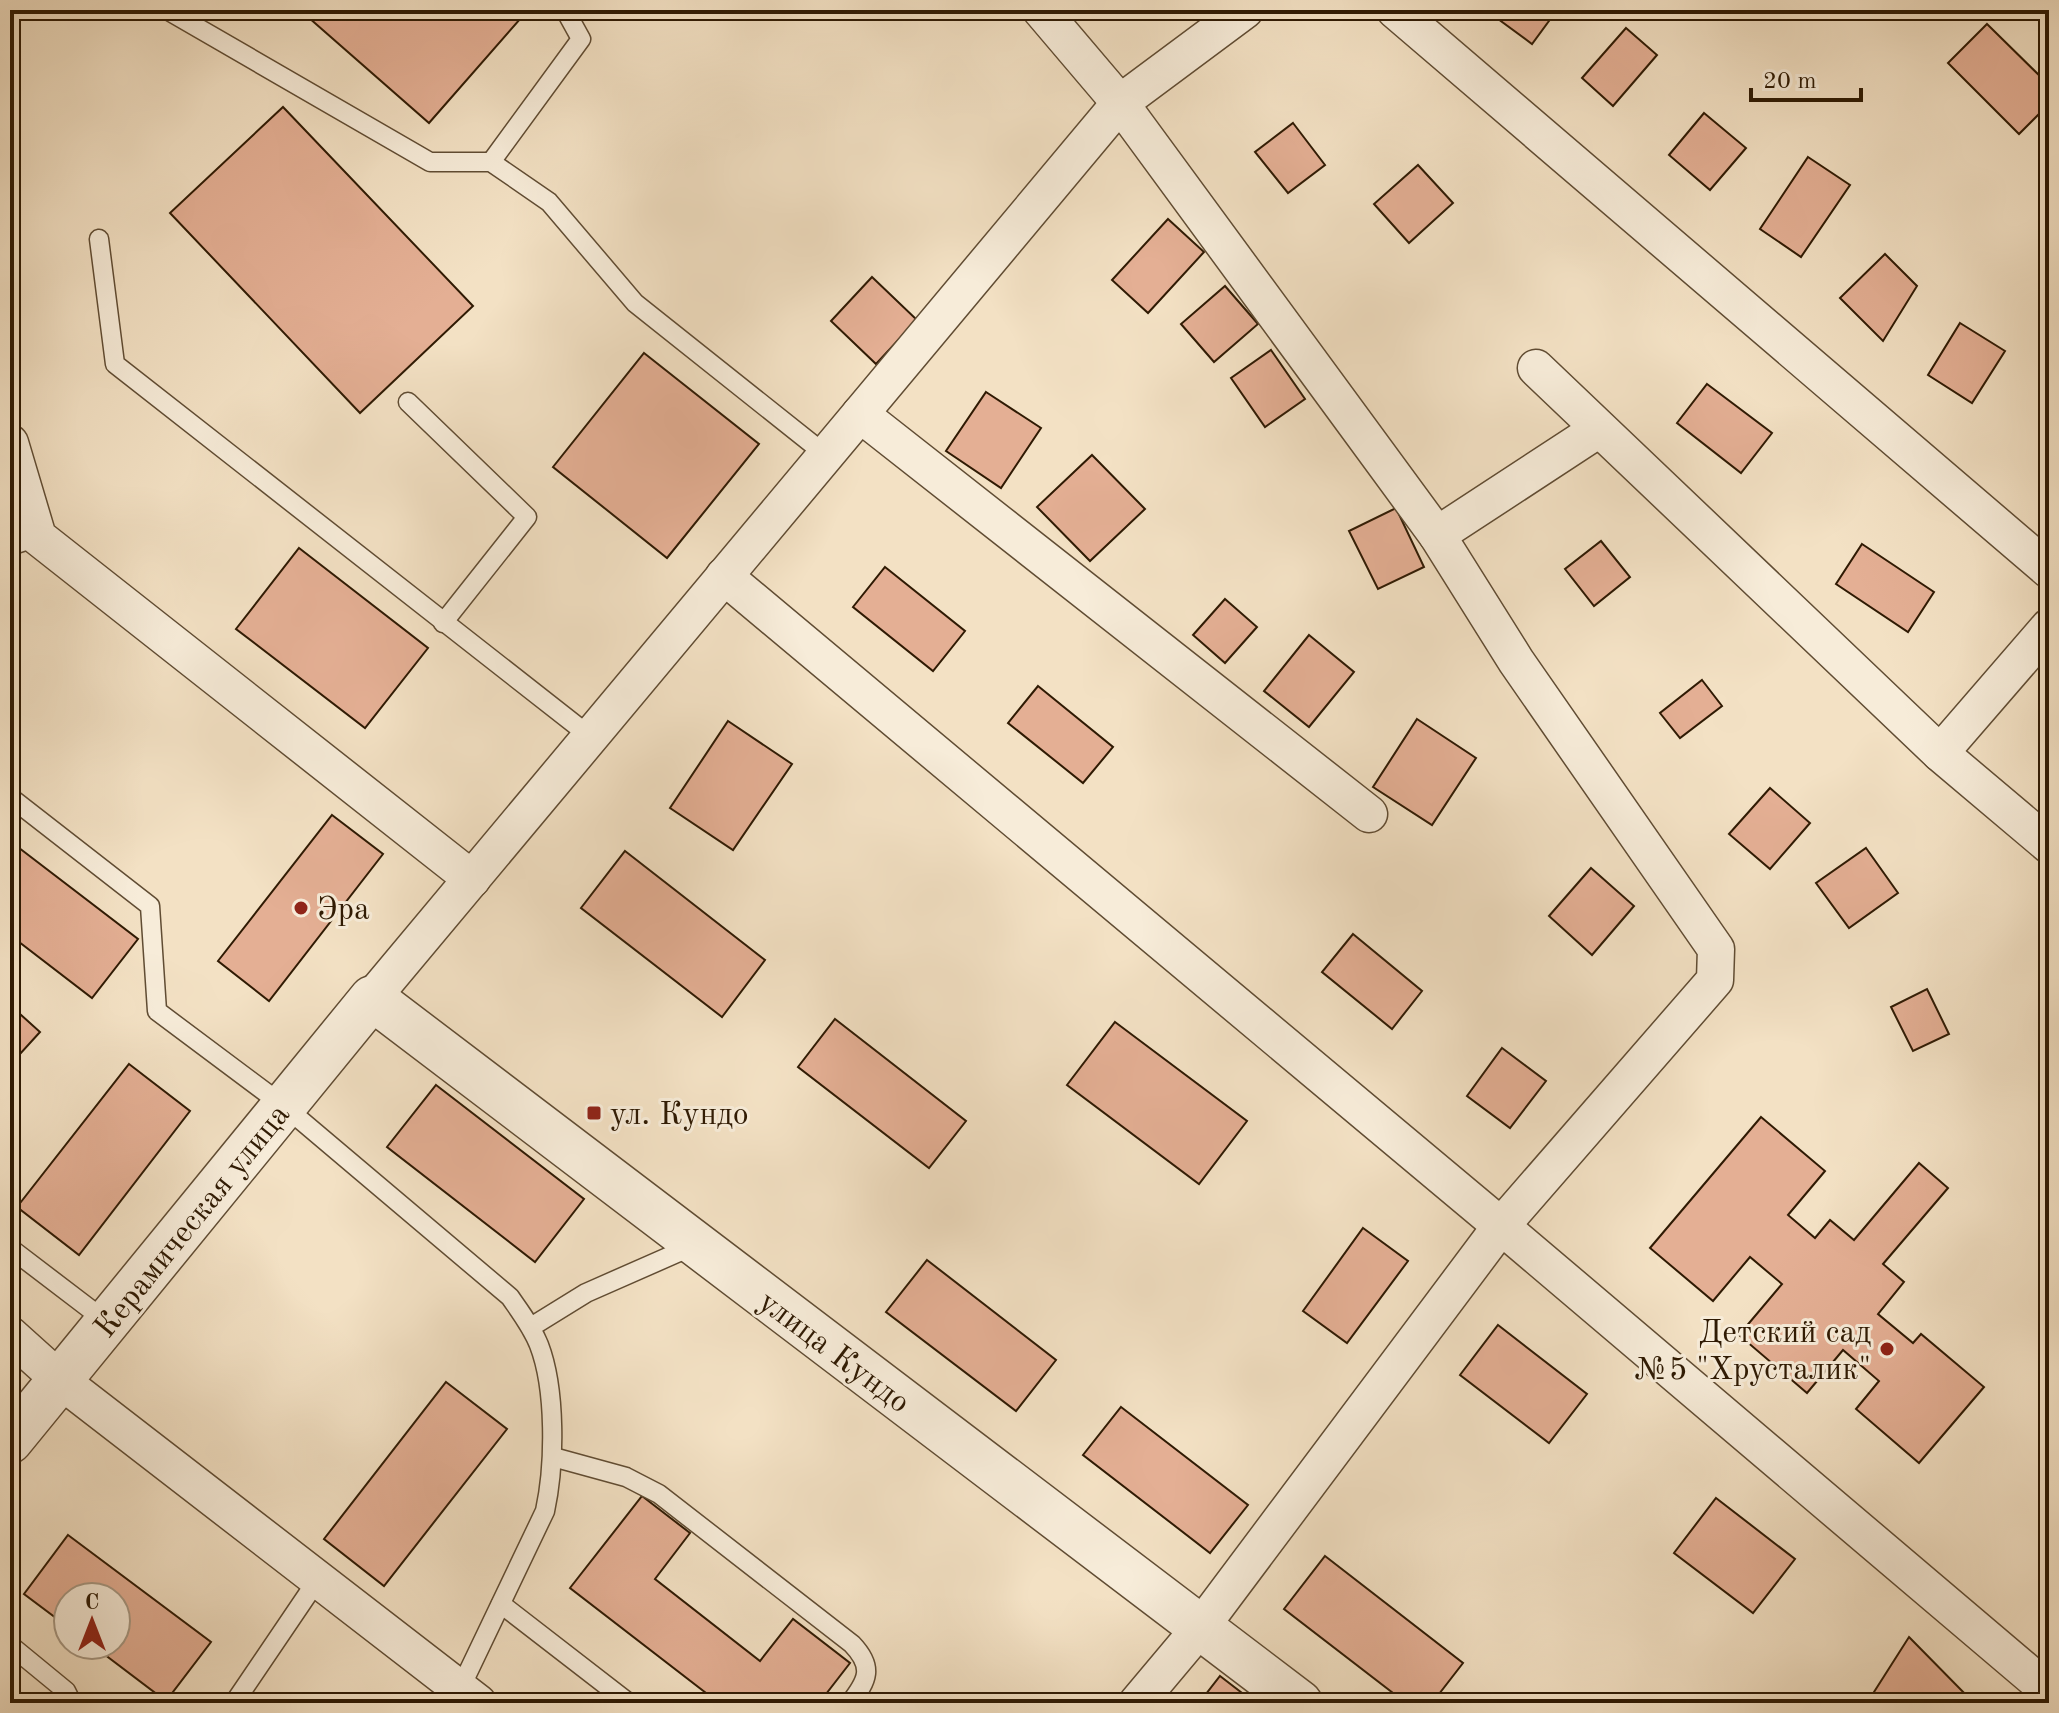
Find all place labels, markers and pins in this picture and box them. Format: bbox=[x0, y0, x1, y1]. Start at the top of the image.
place label: Эра bbox=[317, 895, 370, 927]
marker: Эра bbox=[292, 899, 310, 917]
place label: ул. Кундо bbox=[610, 1100, 749, 1132]
marker: ул. Кундо bbox=[585, 1104, 603, 1122]
place label: Детский сад №5 "Хрусталик" bbox=[1635, 1318, 1871, 1387]
marker: Детский сад №5 "Хрусталик" bbox=[1878, 1340, 1896, 1358]

